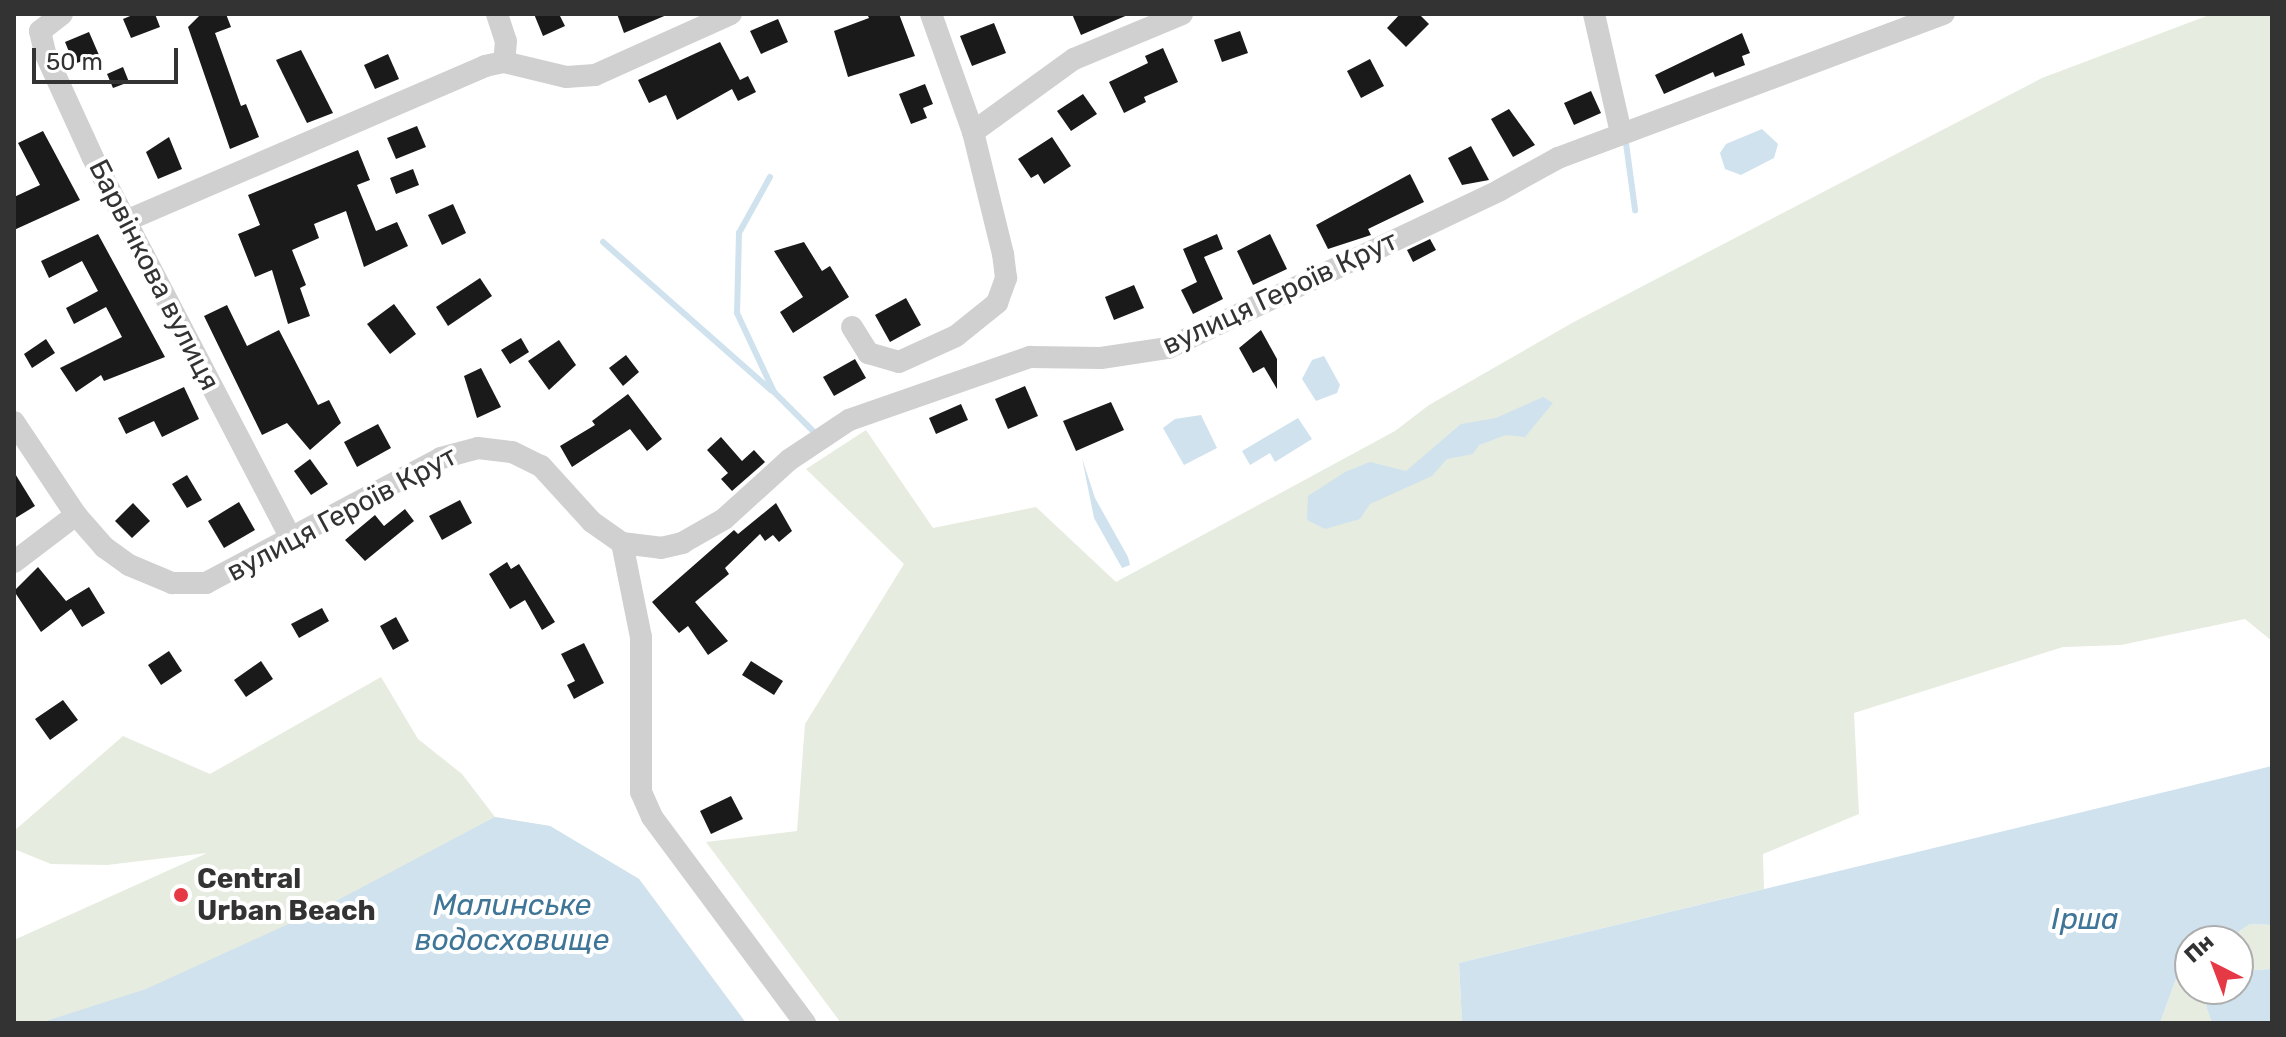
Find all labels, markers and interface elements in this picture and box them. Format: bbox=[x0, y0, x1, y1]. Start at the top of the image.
scale bar bbox=[36, 32, 182, 82]
text: 50 m bbox=[46, 48, 103, 76]
street label: Барвінкова вулиця bbox=[81, 154, 227, 396]
street label: вулиця Героїв Крут bbox=[1157, 224, 1403, 362]
street label: вулиця Героїв Крут bbox=[221, 439, 463, 589]
place label: Central Urban Beach bbox=[197, 862, 376, 928]
marker: Central Urban Beach bbox=[172, 886, 190, 904]
water label: Малинське водосховище bbox=[415, 887, 609, 958]
water label: Ірша bbox=[2051, 901, 2119, 937]
north arrow bbox=[2174, 925, 2254, 1005]
text: Пн bbox=[2179, 928, 2219, 968]

